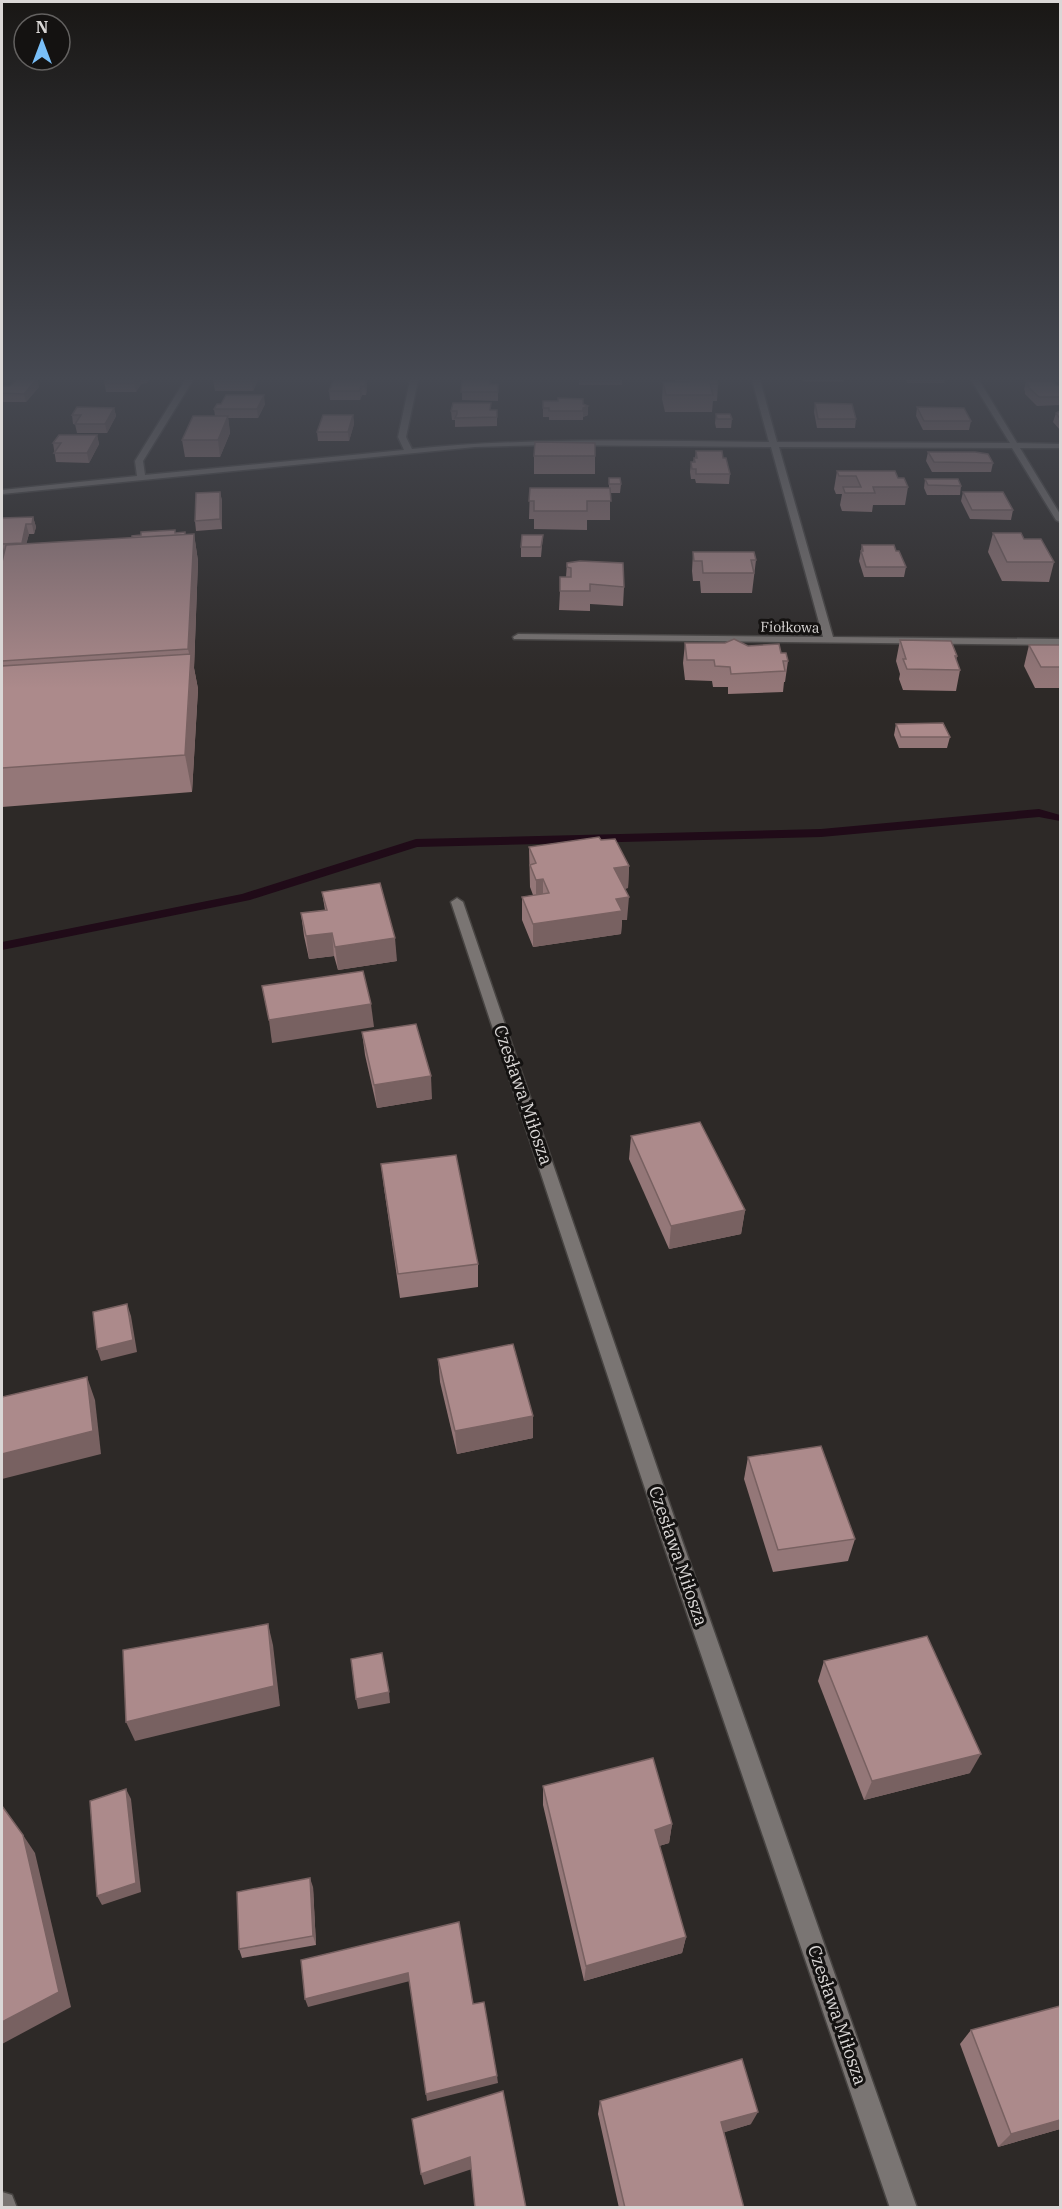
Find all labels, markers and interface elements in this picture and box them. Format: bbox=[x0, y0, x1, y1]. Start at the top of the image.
north arrow bbox=[12, 12, 72, 72]
text: N bbox=[36, 17, 48, 37]
street label: Fiołkowa bbox=[760, 617, 820, 637]
street label: Czesława Miłosza bbox=[489, 1022, 558, 1168]
street label: Czesława Miłosza bbox=[644, 1483, 713, 1629]
street label: Czesława Miłosza bbox=[803, 1942, 872, 2088]

